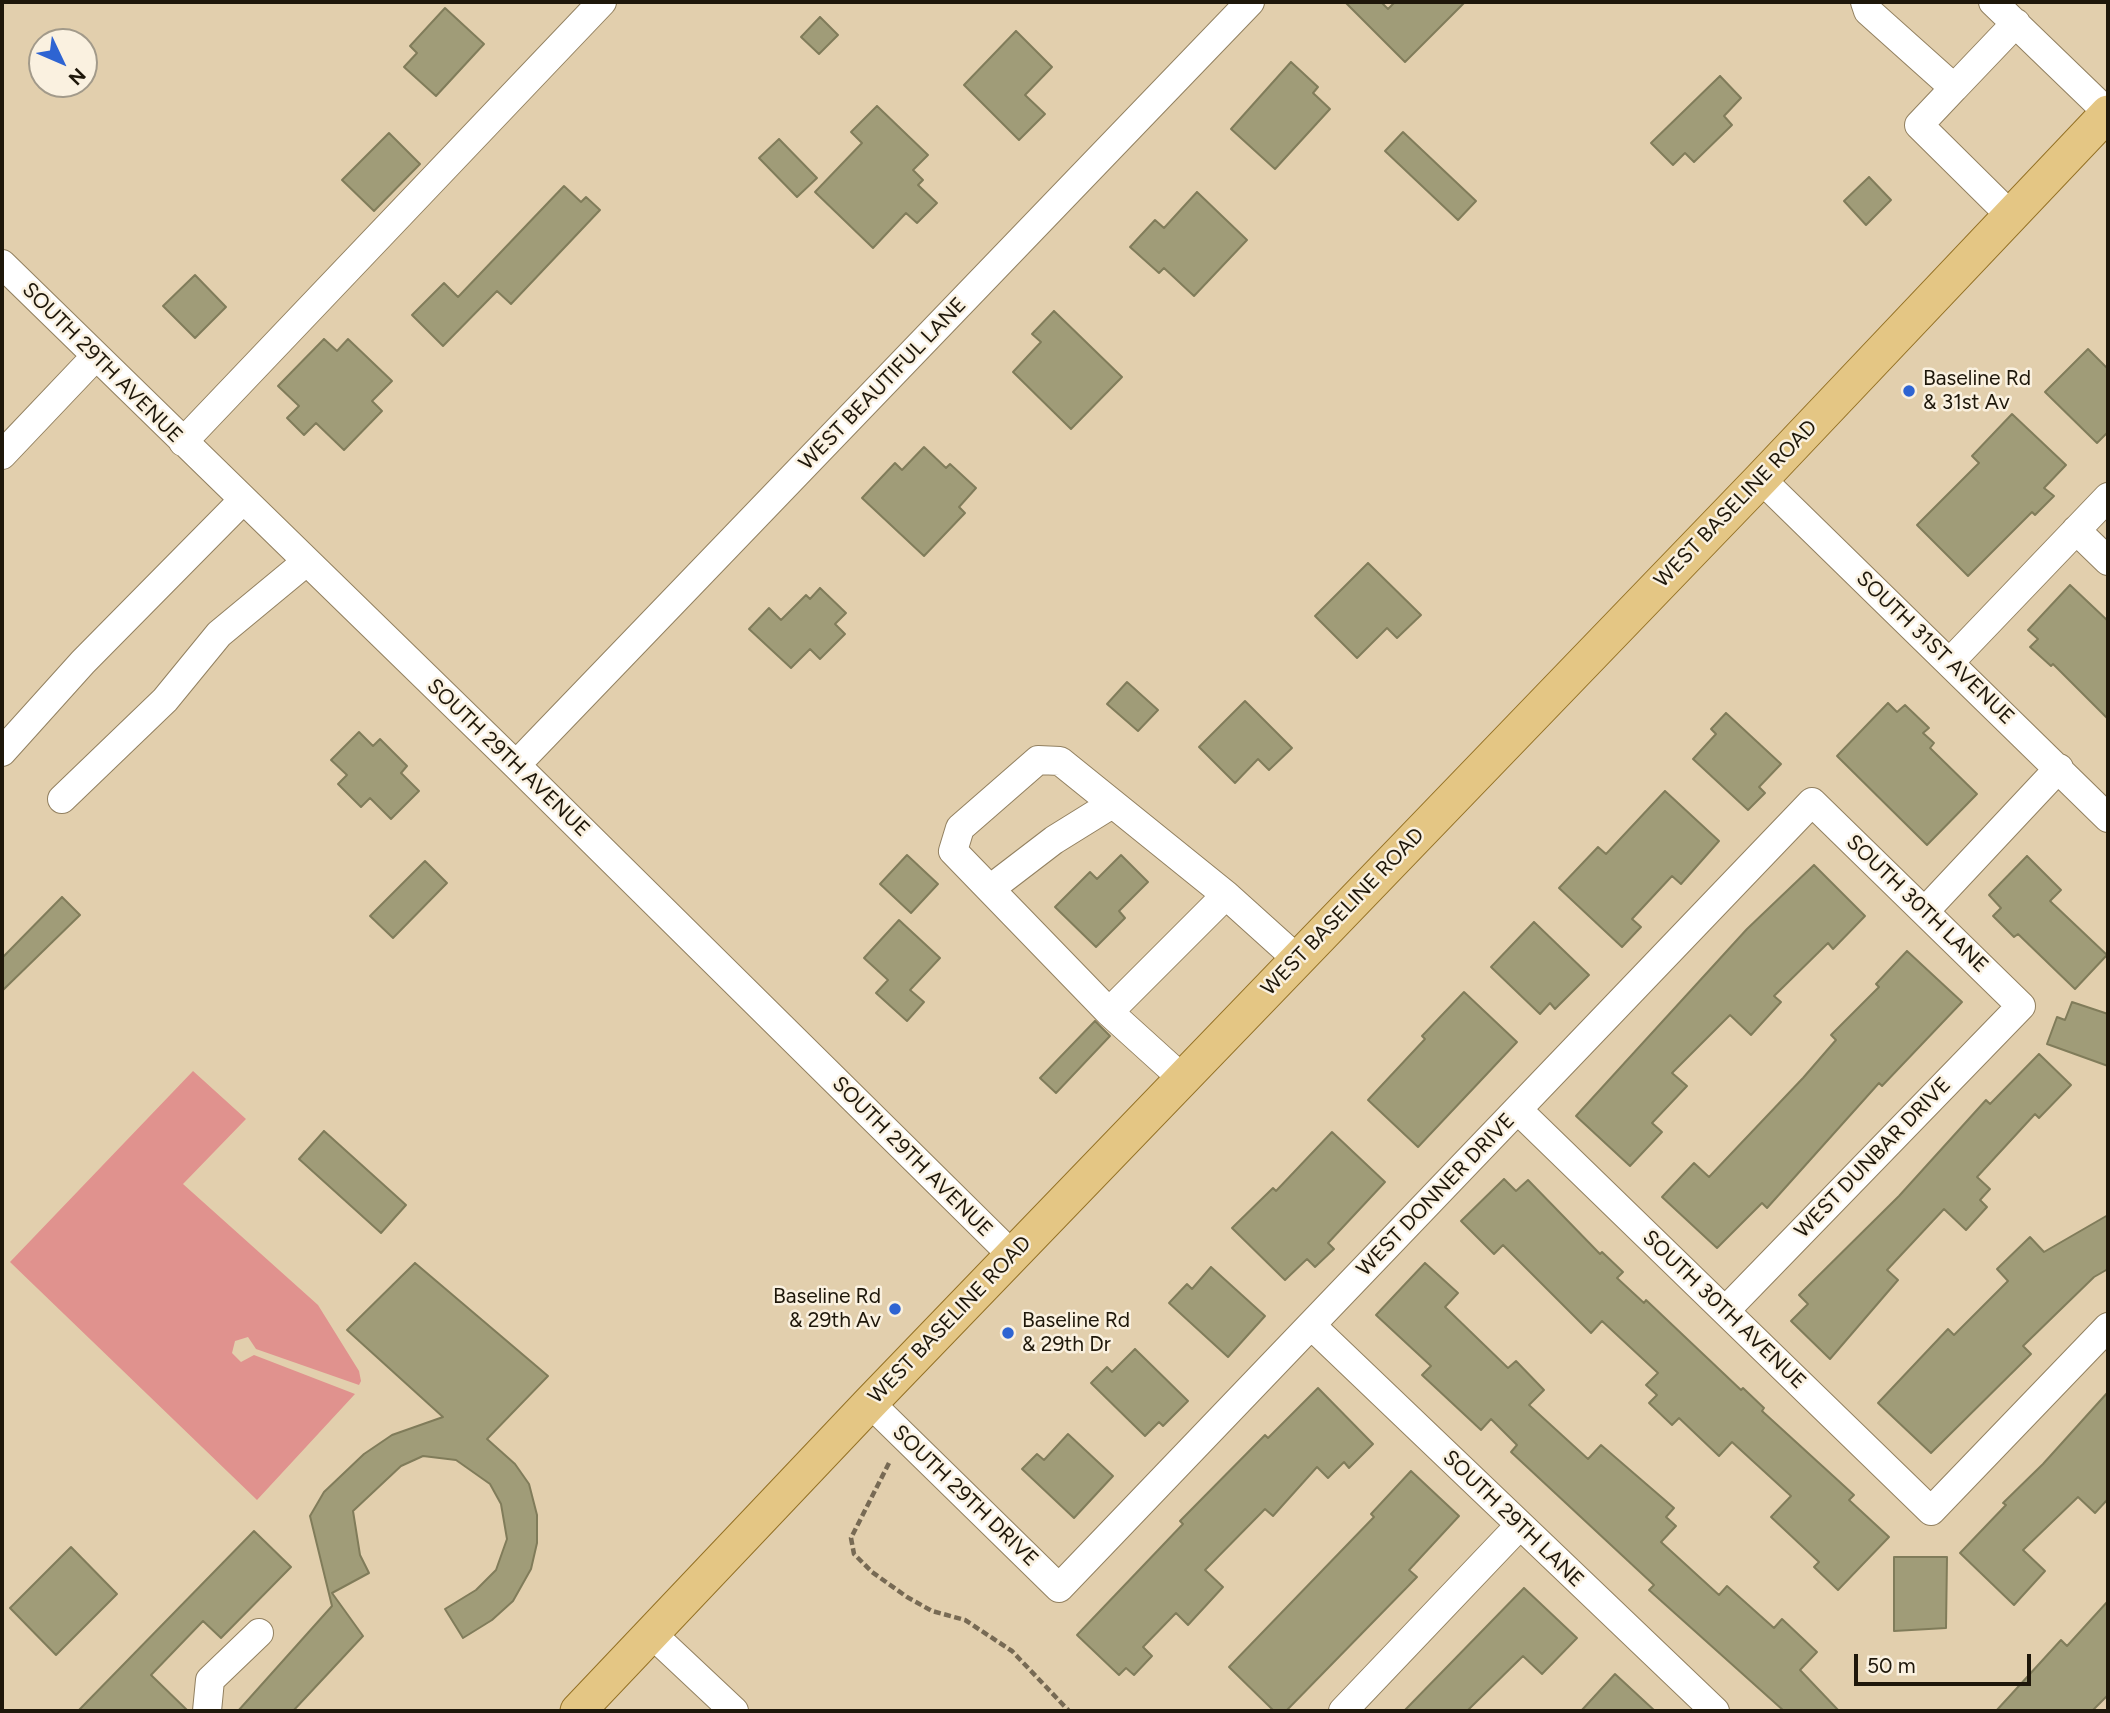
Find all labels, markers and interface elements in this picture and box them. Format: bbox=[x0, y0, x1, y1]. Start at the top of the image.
north arrow bbox=[28, 28, 98, 98]
text: N bbox=[64, 63, 90, 90]
street label: SOUTH 29TH AVENUE bbox=[17, 278, 187, 448]
street label: WEST BEAUTIFUL LANE bbox=[794, 293, 972, 475]
place label: Baseline Rd & 31st Av bbox=[1923, 366, 2031, 416]
marker: Baseline Rd & 31st Av bbox=[1901, 383, 1917, 399]
street label: WEST BASELINE ROAD bbox=[1649, 415, 1823, 593]
street label: SOUTH 31ST AVENUE bbox=[1851, 566, 2019, 730]
street label: SOUTH 29TH AVENUE bbox=[421, 674, 595, 842]
street label: WEST BASELINE ROAD bbox=[1256, 823, 1430, 1001]
street label: SOUTH 30TH LANE bbox=[1841, 830, 1993, 978]
street label: SOUTH 29TH AVENUE bbox=[827, 1072, 997, 1242]
street label: WEST DUNBAR DRIVE bbox=[1790, 1072, 1956, 1244]
street label: WEST DONNER DRIVE bbox=[1352, 1108, 1520, 1282]
street label: SOUTH 30TH AVENUE bbox=[1637, 1225, 1811, 1395]
street label: WEST BASELINE ROAD bbox=[863, 1231, 1037, 1409]
place label: Baseline Rd & 29th Av bbox=[773, 1284, 881, 1334]
marker: Baseline Rd & 29th Av bbox=[887, 1301, 903, 1317]
place label: Baseline Rd & 29th Dr bbox=[1022, 1308, 1130, 1358]
marker: Baseline Rd & 29th Dr bbox=[1000, 1325, 1016, 1341]
street label: SOUTH 29TH DRIVE bbox=[887, 1420, 1043, 1572]
street label: SOUTH 29TH LANE bbox=[1437, 1445, 1589, 1593]
scale bar bbox=[1858, 1640, 2035, 1684]
text: 50 m bbox=[1867, 1653, 1916, 1678]

